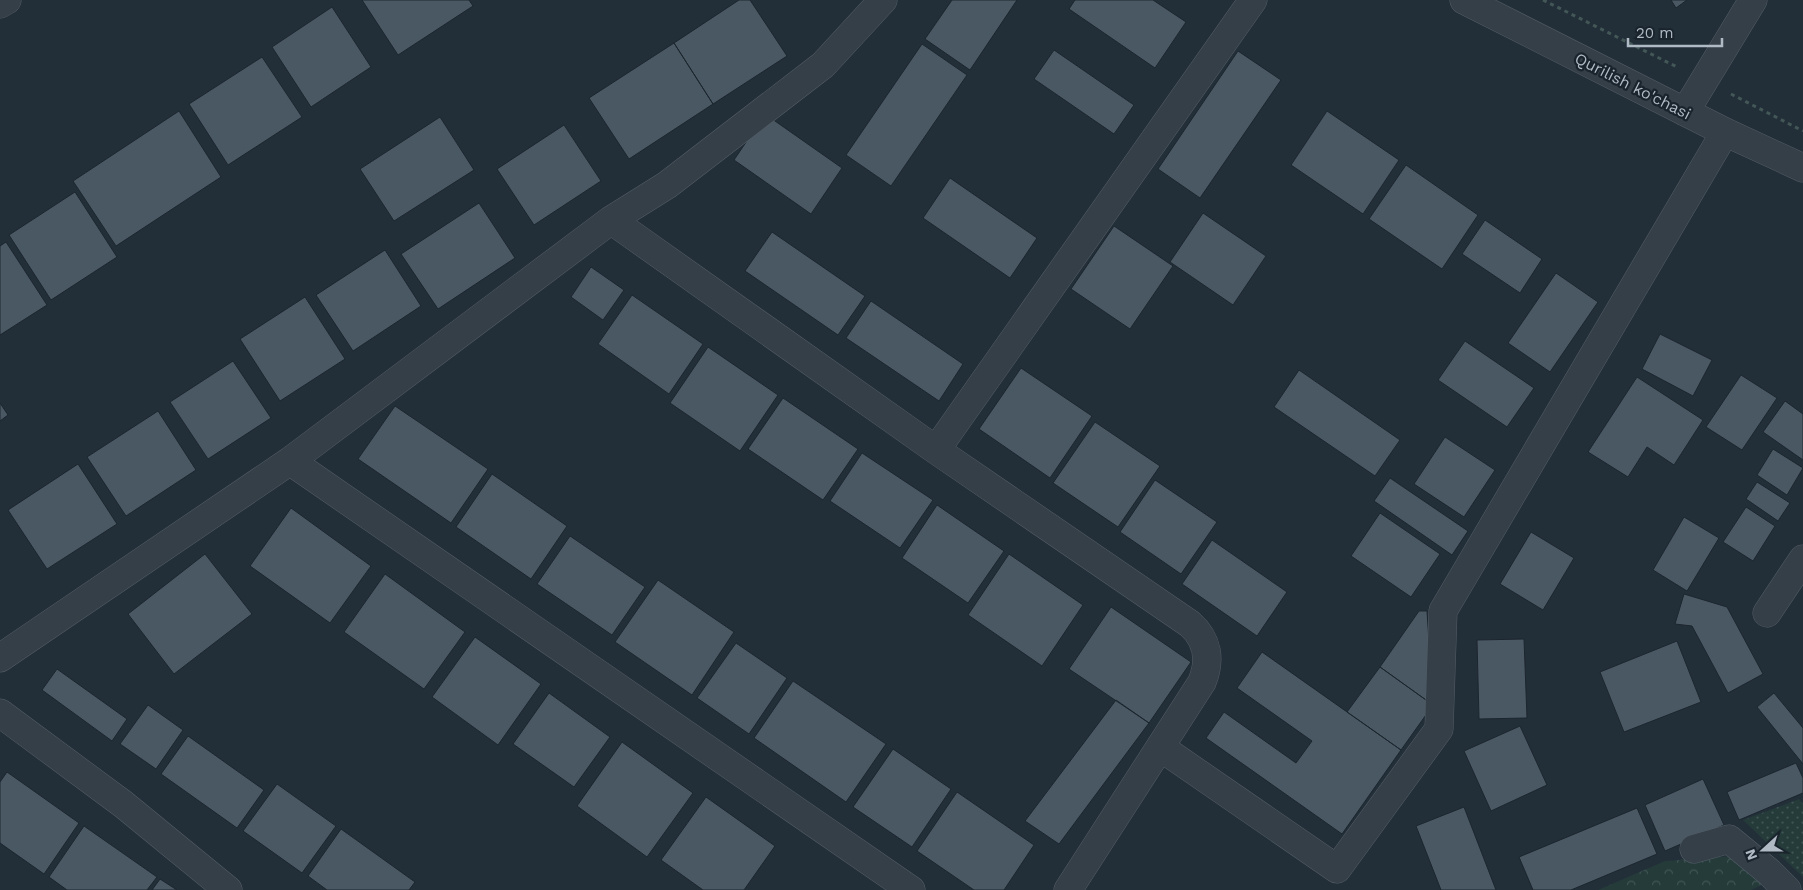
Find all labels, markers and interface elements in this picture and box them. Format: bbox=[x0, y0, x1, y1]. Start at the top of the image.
scale bar bbox=[1628, 15, 1722, 47]
text: 20 m bbox=[1636, 24, 1674, 42]
street label: Qurilish ko'chasi bbox=[1572, 49, 1694, 123]
north arrow bbox=[1738, 825, 1788, 875]
text: N bbox=[1742, 847, 1760, 862]

